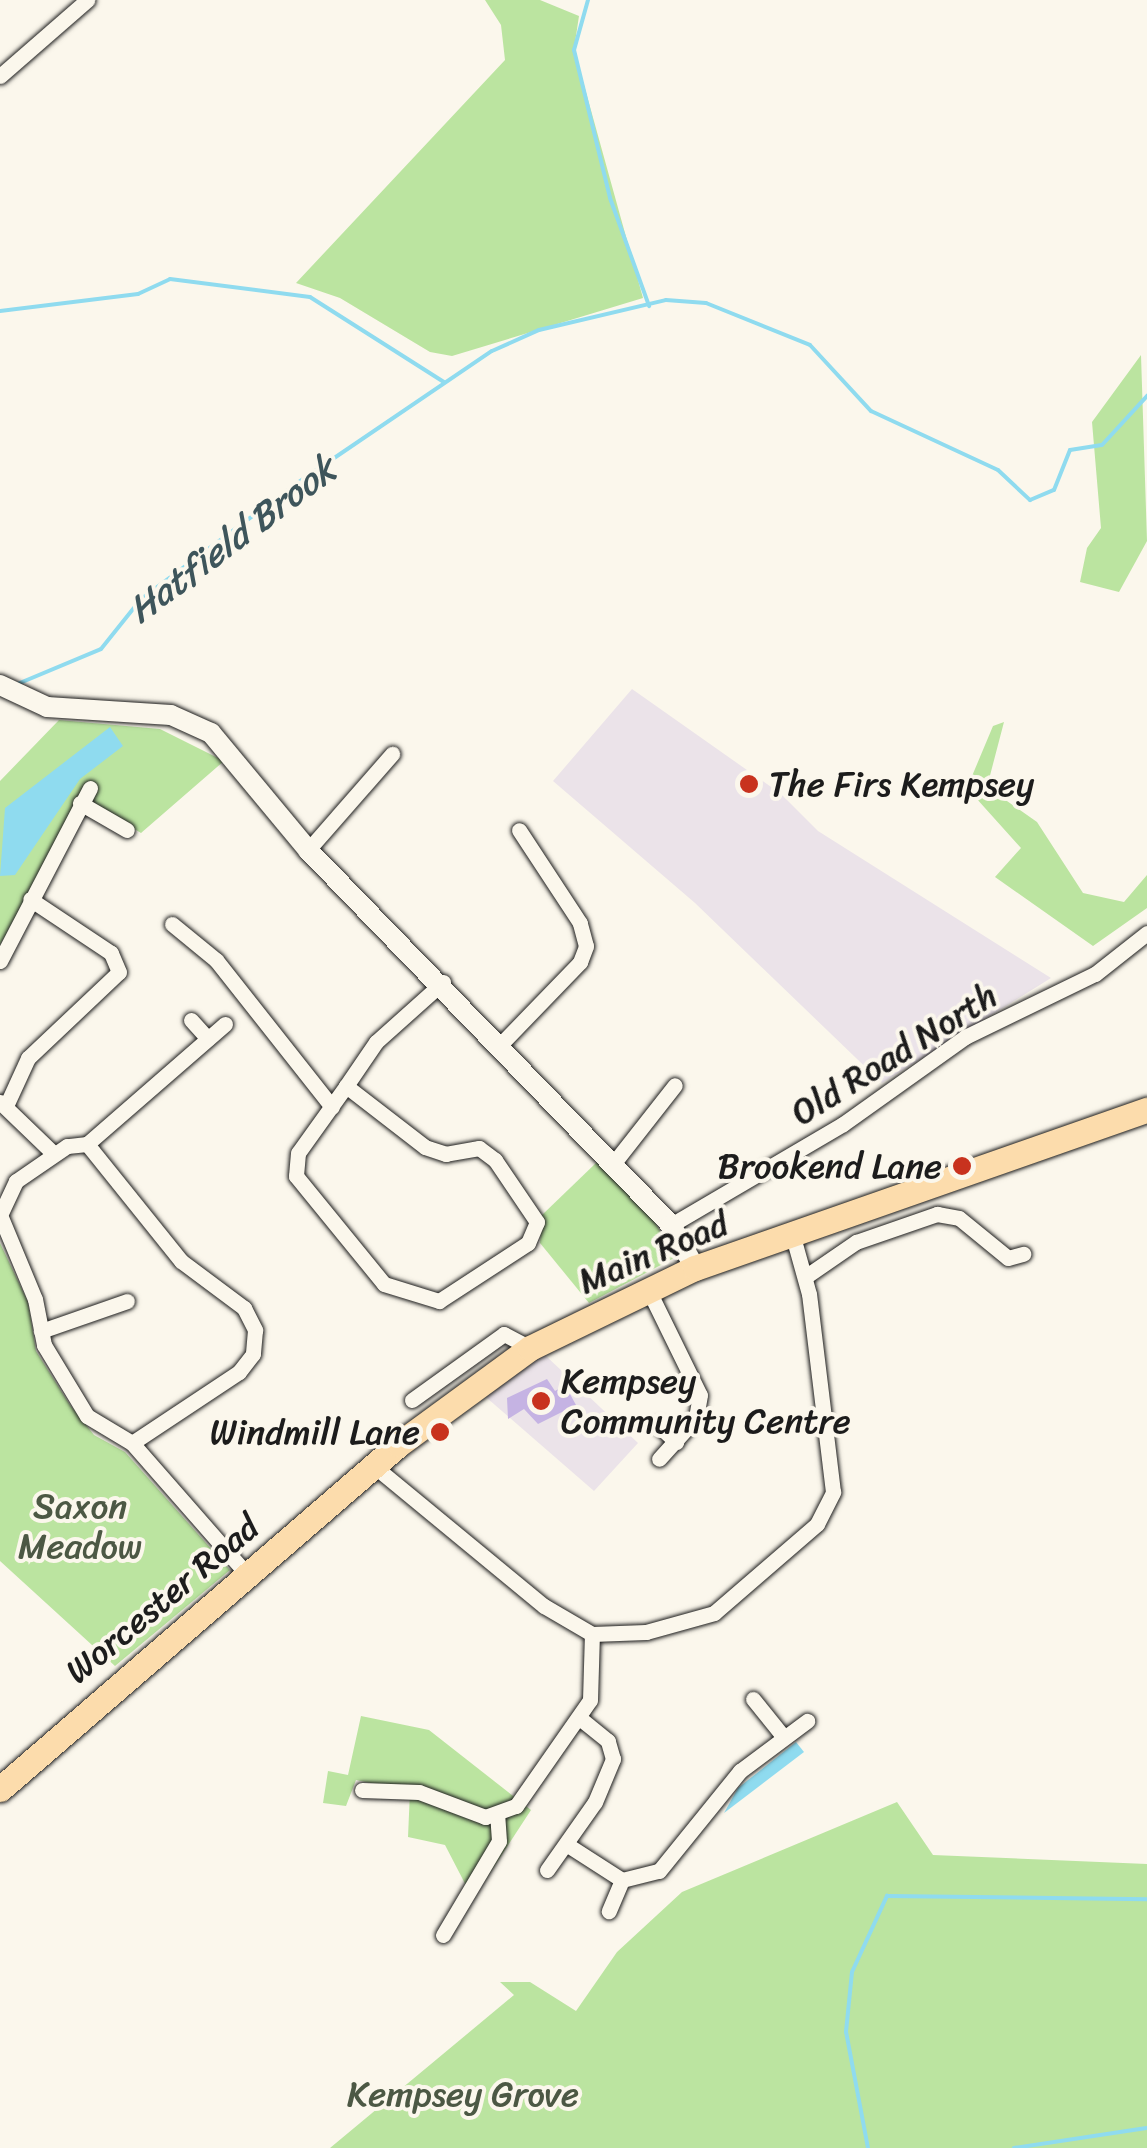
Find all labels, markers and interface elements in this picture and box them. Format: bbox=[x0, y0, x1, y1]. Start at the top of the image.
water label: Hatfield Brook bbox=[119, 447, 345, 633]
place label: The Firs Kempsey bbox=[769, 763, 1037, 805]
marker: The Firs Kempsey bbox=[738, 773, 760, 795]
street label: Old Road North bbox=[783, 974, 1005, 1134]
place label: Brookend Lane bbox=[717, 1145, 942, 1187]
marker: Brookend Lane bbox=[951, 1155, 973, 1177]
street label: Main Road bbox=[572, 1202, 734, 1302]
place label: Kempsey Community Centre bbox=[561, 1360, 851, 1442]
marker: Kempsey Community Centre bbox=[530, 1390, 552, 1412]
place label: Windmill Lane bbox=[210, 1411, 420, 1453]
marker: Windmill Lane bbox=[429, 1421, 451, 1443]
park label: Saxon Meadow bbox=[18, 1485, 142, 1567]
street label: Worcester Road bbox=[57, 1506, 267, 1692]
park label: Kempsey Grove bbox=[347, 2073, 579, 2115]

